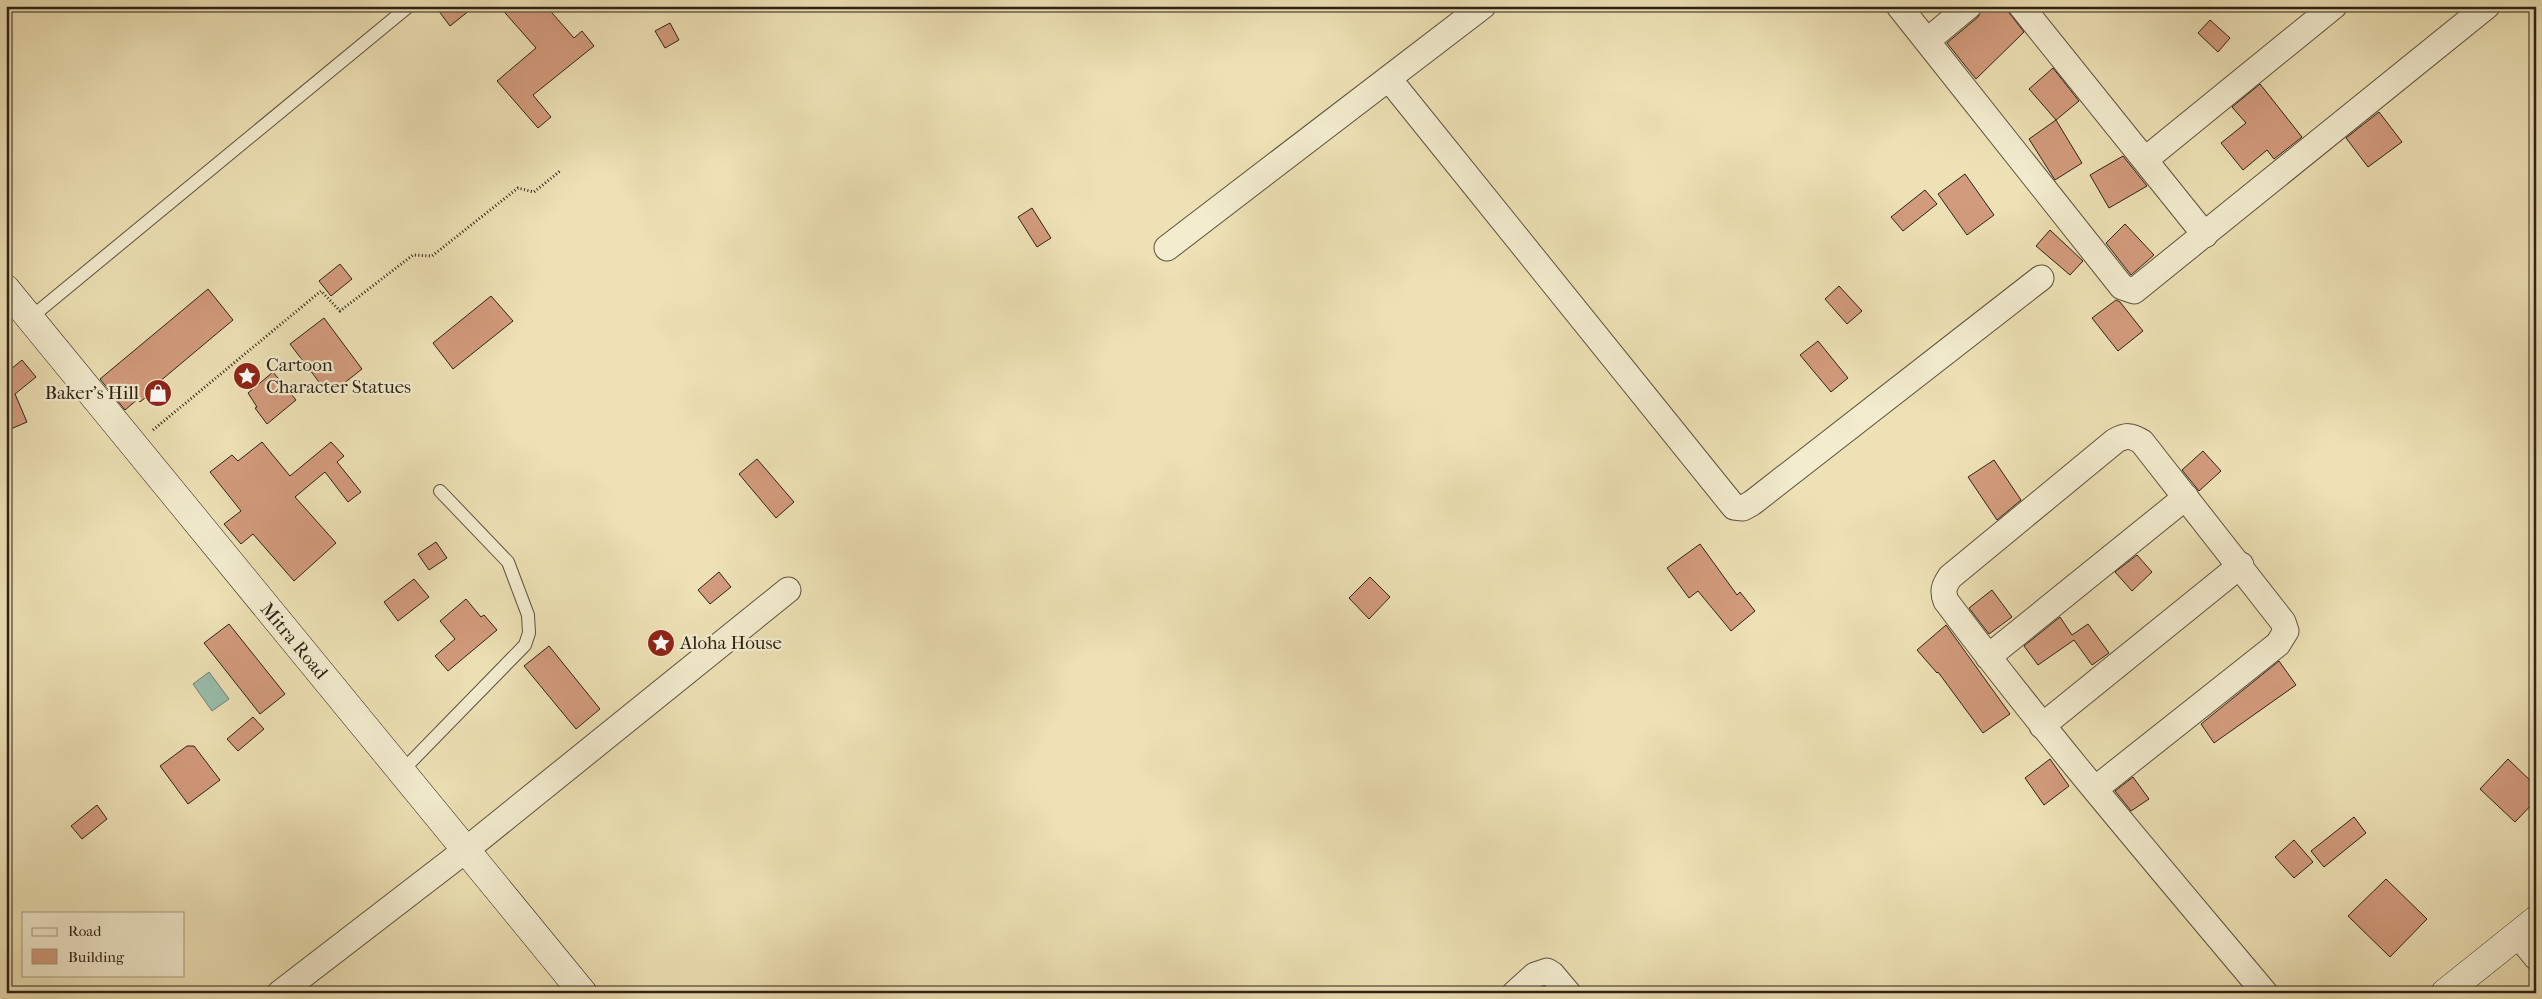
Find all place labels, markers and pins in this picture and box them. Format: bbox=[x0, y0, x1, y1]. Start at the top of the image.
place label: Cartoon Character Statues bbox=[266, 354, 411, 398]
place icon: Cartoon Character Statues bbox=[232, 361, 262, 391]
shop icon: Baker's Hill bbox=[143, 378, 173, 408]
place label: Baker's Hill bbox=[45, 382, 139, 404]
place icon: Aloha House bbox=[646, 628, 676, 658]
place label: Aloha House bbox=[679, 632, 782, 654]

